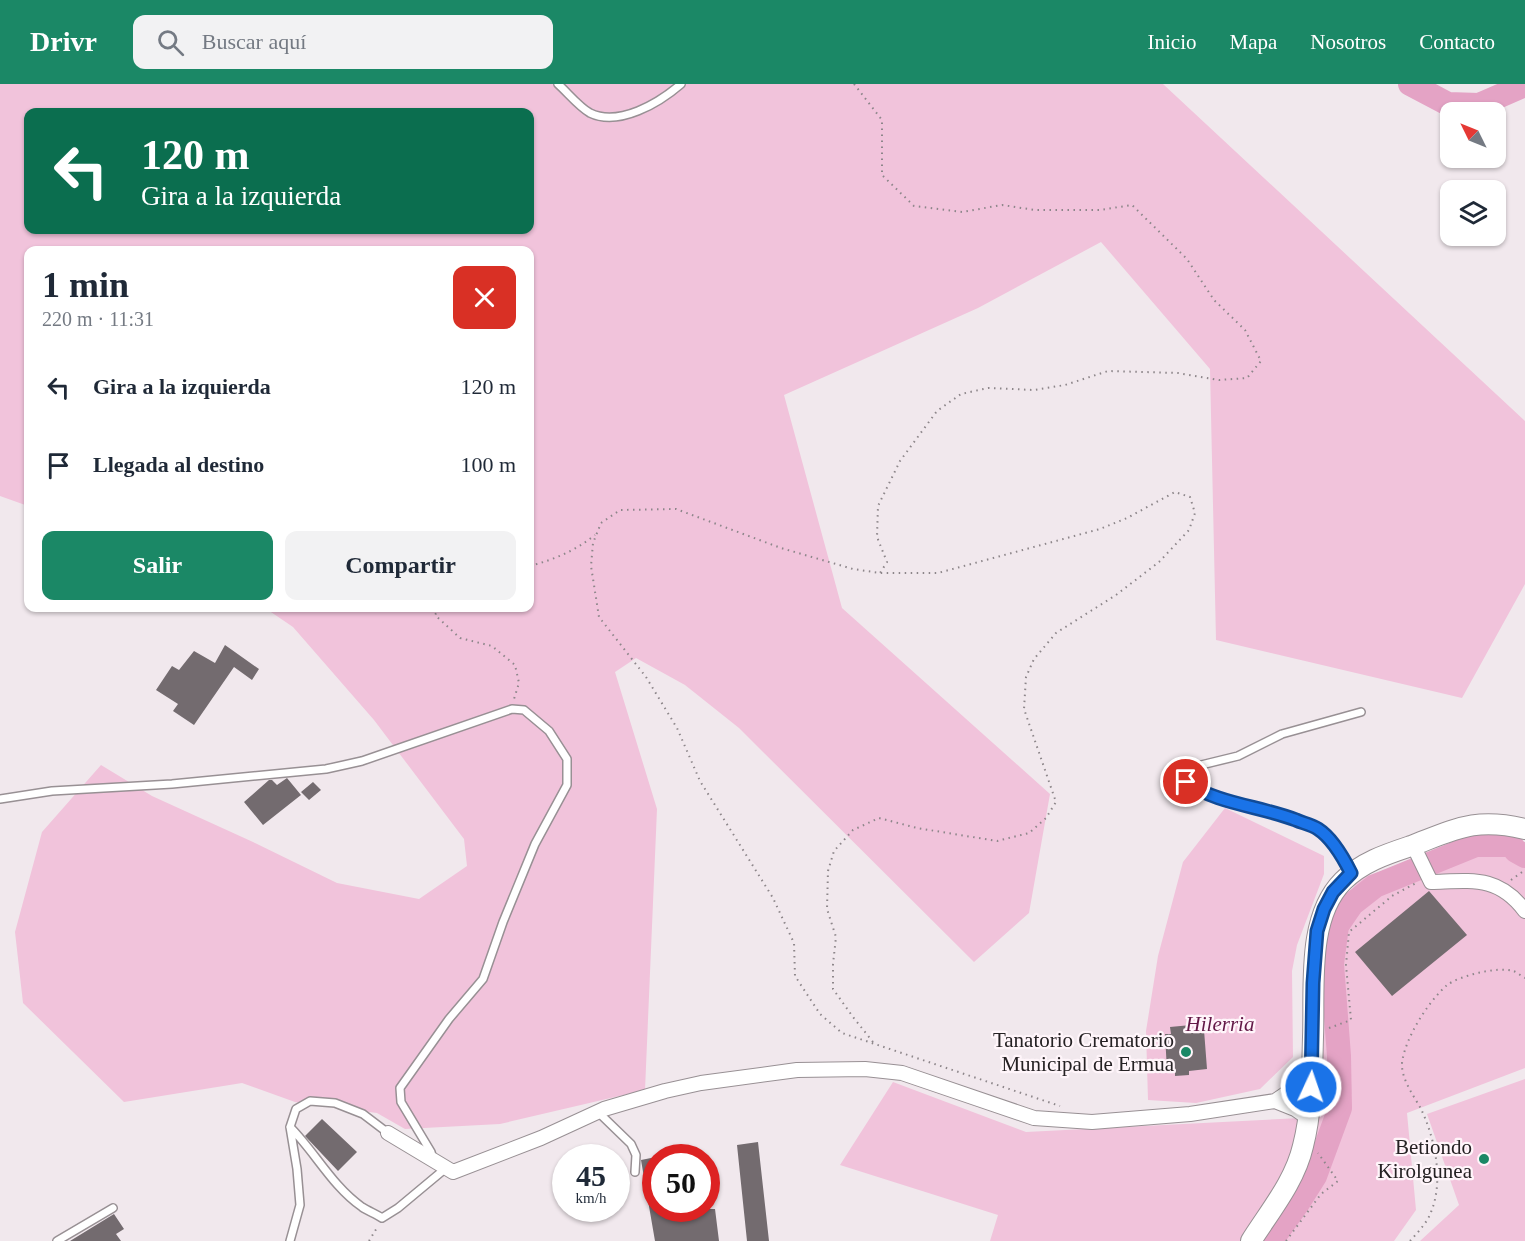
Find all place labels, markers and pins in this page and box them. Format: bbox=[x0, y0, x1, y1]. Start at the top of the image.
pin bbox=[1160, 756, 1211, 807]
place label: Tanatorio Crematorio Municipal de Ermua bbox=[993, 1028, 1175, 1076]
marker: Tanatorio Crematorio Municipal de Ermua bbox=[1179, 1045, 1193, 1059]
place label: Betiondo Kirolgunea bbox=[1378, 1135, 1473, 1183]
marker: Betiondo Kirolgunea bbox=[1477, 1152, 1491, 1166]

